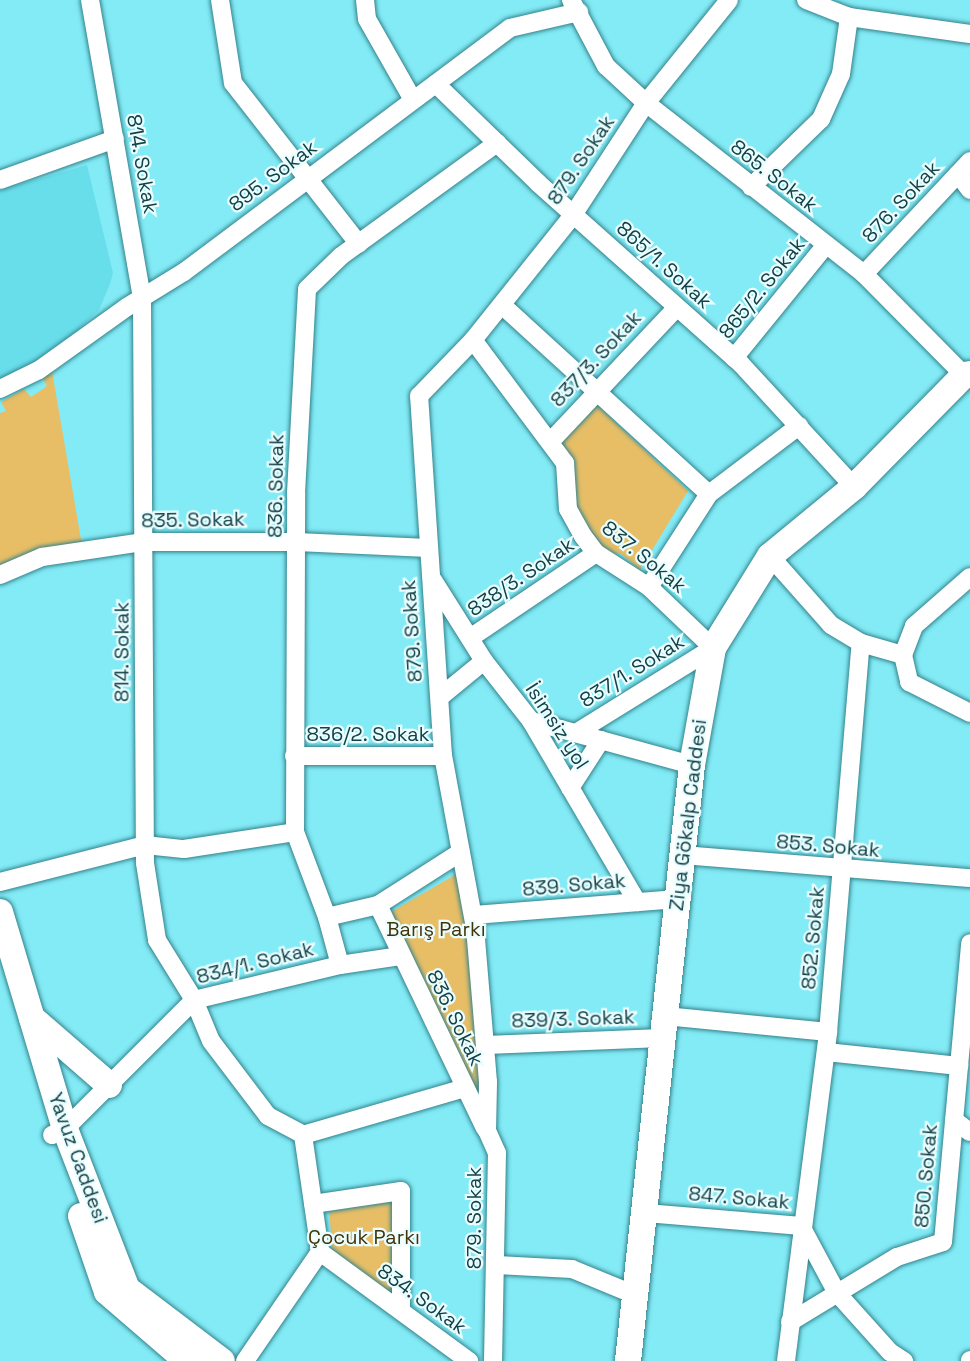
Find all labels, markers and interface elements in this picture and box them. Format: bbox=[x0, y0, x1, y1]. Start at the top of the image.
street label: 879. Sokak bbox=[542, 111, 620, 209]
street label: 814. Sokak bbox=[121, 112, 163, 216]
street label: 865. Sokak bbox=[726, 134, 822, 218]
street label: 895. Sokak bbox=[224, 135, 322, 217]
street label: 876. Sokak bbox=[857, 156, 945, 248]
street label: 865/1. Sokak bbox=[611, 216, 717, 314]
street label: 865/2. Sokak bbox=[714, 232, 810, 344]
street label: 837/3. Sokak bbox=[545, 306, 647, 412]
street label: 836. Sokak bbox=[263, 434, 289, 538]
street label: 835. Sokak bbox=[141, 507, 245, 533]
street label: 837. Sokak bbox=[597, 516, 691, 598]
street label: 838/3. Sokak bbox=[463, 532, 579, 622]
street label: 879. Sokak bbox=[396, 579, 428, 683]
street label: 814. Sokak bbox=[110, 602, 134, 702]
street label: 837/1. Sokak bbox=[575, 629, 689, 713]
street label: İsimsiz yol bbox=[520, 678, 594, 774]
street label: Ziya Gökalp Caddesi bbox=[664, 718, 712, 912]
street label: 836/2. Sokak bbox=[306, 722, 430, 746]
street label: 853. Sokak bbox=[775, 830, 881, 862]
street label: 839. Sokak bbox=[521, 869, 627, 901]
street label: 852. Sokak bbox=[797, 885, 829, 991]
park label: Barış Parkı bbox=[386, 917, 486, 941]
street label: 834/1. Sokak bbox=[194, 937, 316, 989]
street label: 836. Sokak bbox=[421, 966, 489, 1070]
street label: 839/3. Sokak bbox=[511, 1005, 635, 1033]
street label: Yavuz Caddesi bbox=[43, 1089, 113, 1227]
street label: 850. Sokak bbox=[909, 1123, 943, 1229]
street label: 879. Sokak bbox=[462, 1166, 486, 1270]
street label: 847. Sokak bbox=[687, 1182, 791, 1214]
park label: Çocuk Parkı bbox=[308, 1225, 420, 1249]
street label: 834. Sokak bbox=[373, 1259, 471, 1339]

